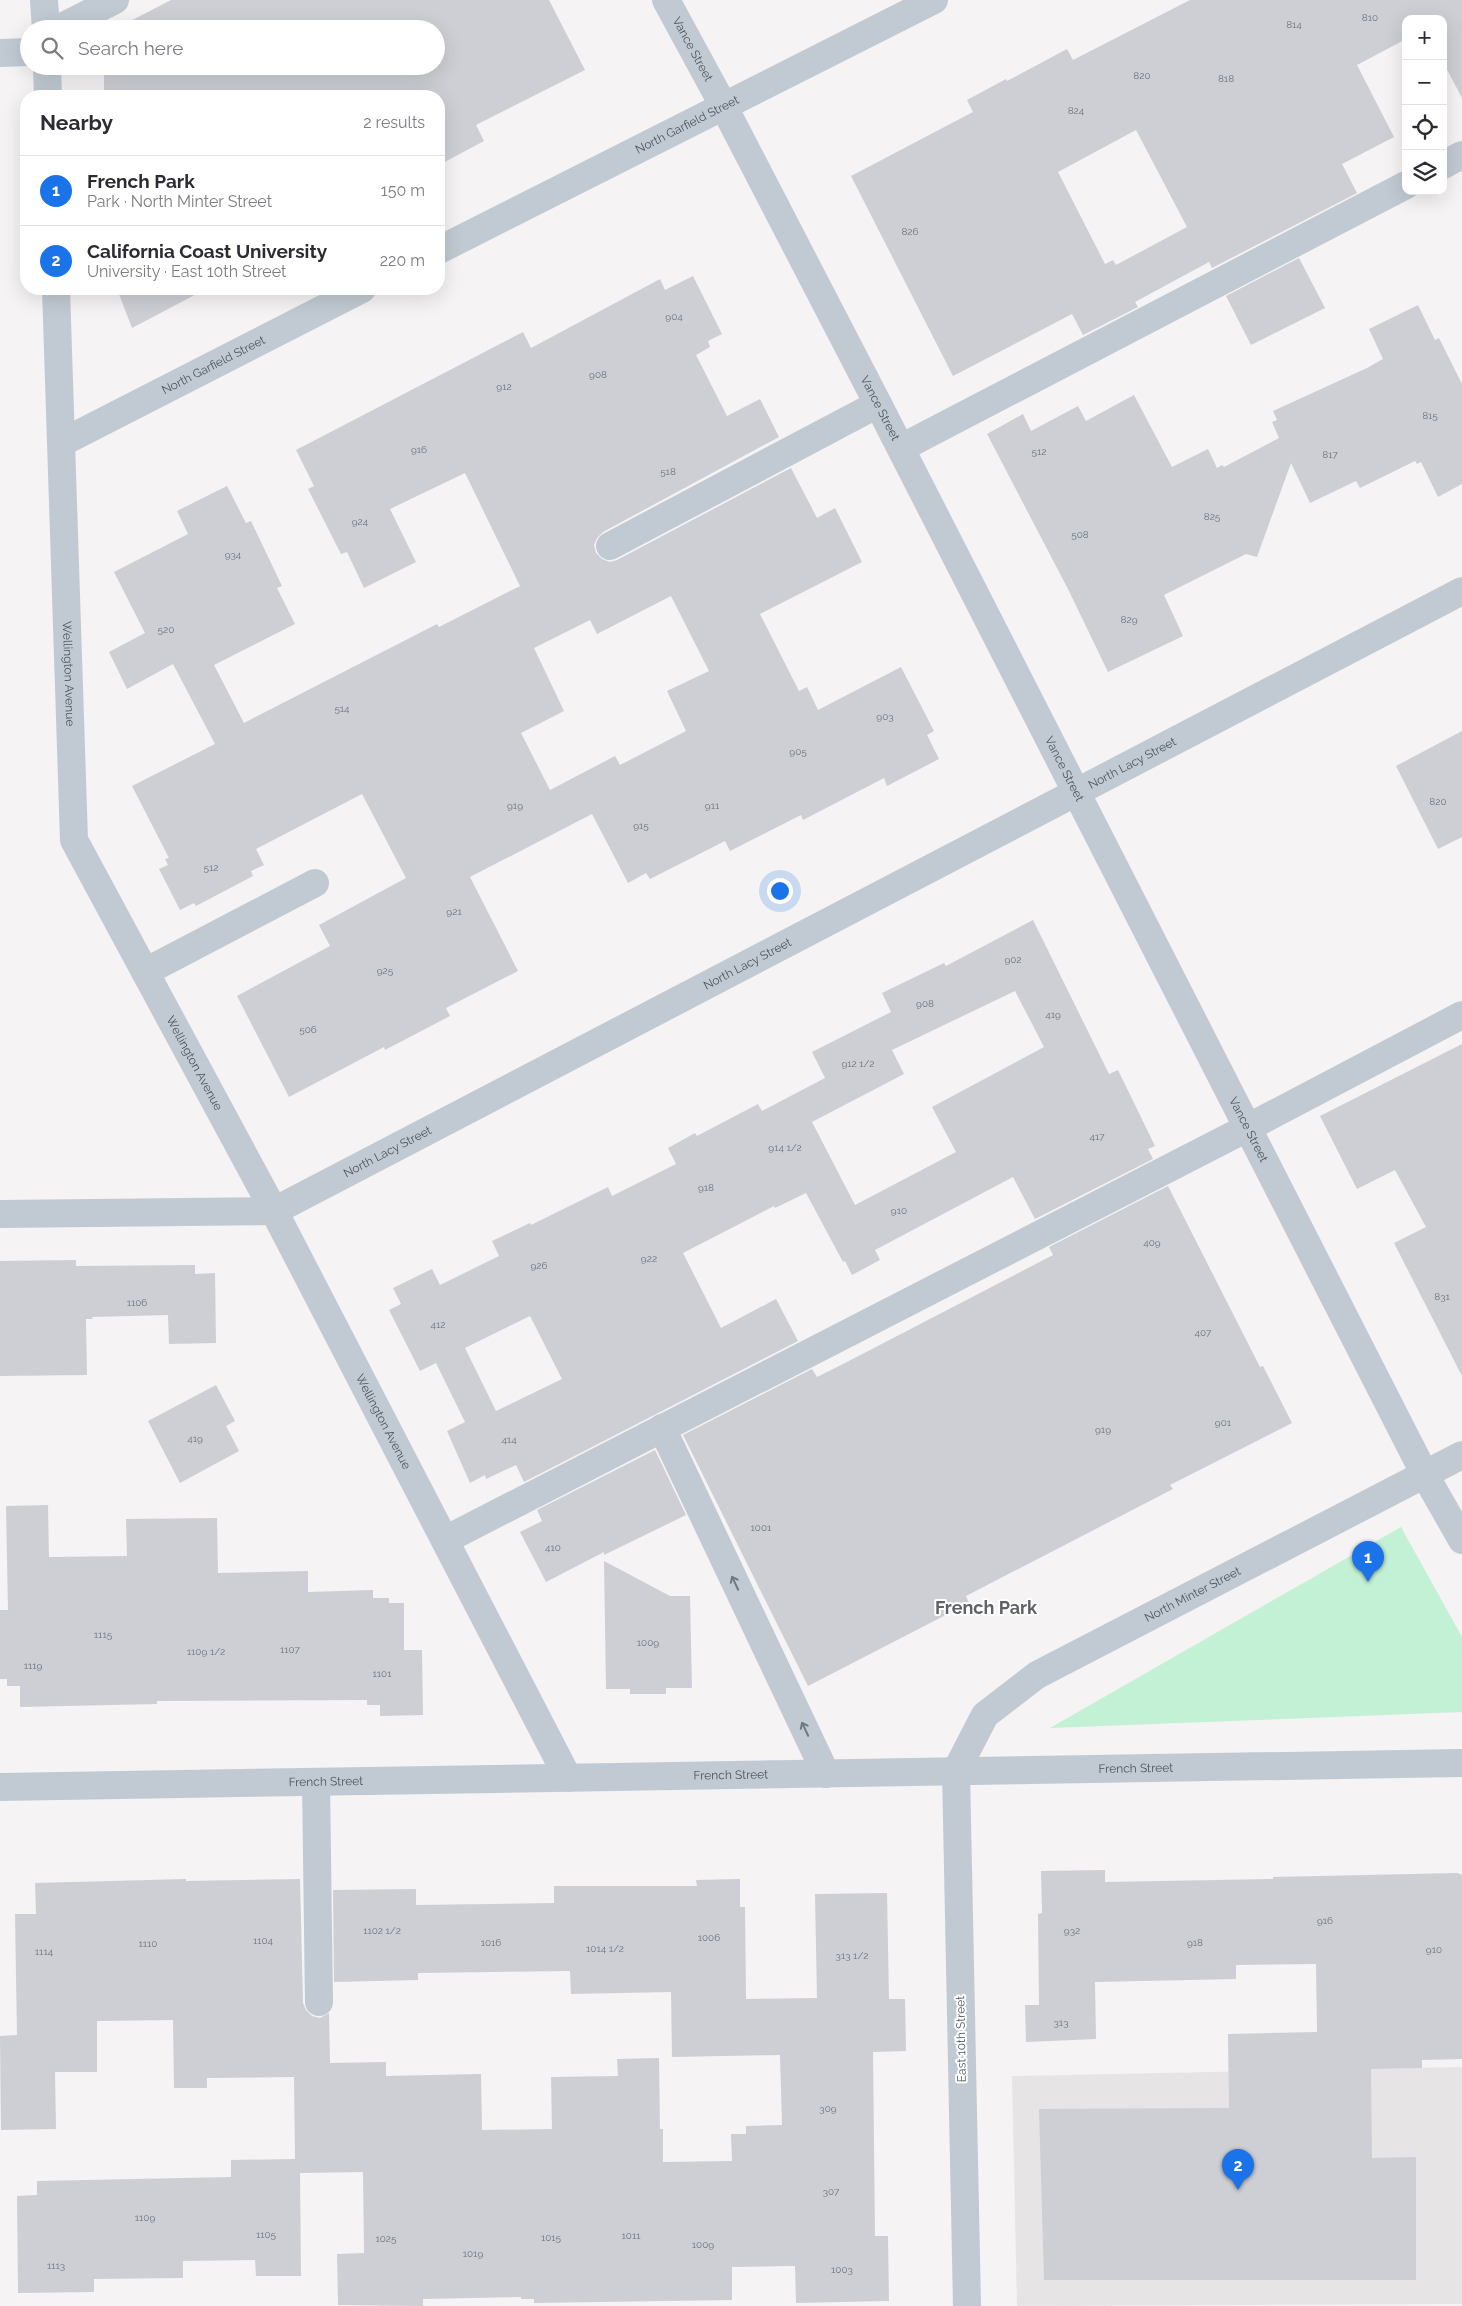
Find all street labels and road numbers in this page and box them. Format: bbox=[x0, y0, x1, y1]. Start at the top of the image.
street label: Vance Street bbox=[670, 15, 716, 84]
street label: North Garfield Street bbox=[633, 93, 741, 157]
street label: North Garfield Street bbox=[159, 333, 267, 397]
street label: Vance Street bbox=[858, 373, 903, 443]
street label: Wellington Avenue bbox=[60, 621, 77, 727]
street label: Vance Street bbox=[1042, 734, 1087, 804]
street label: North Lacy Street bbox=[1086, 734, 1178, 792]
street label: North Lacy Street bbox=[701, 935, 794, 993]
street label: Wellington Avenue bbox=[163, 1014, 226, 1113]
street label: Vance Street bbox=[1226, 1095, 1271, 1164]
street label: North Lacy Street bbox=[341, 1123, 434, 1180]
street label: Wellington Avenue bbox=[353, 1372, 414, 1472]
street label: North Minter Street bbox=[1142, 1564, 1243, 1625]
street label: French Street bbox=[1098, 1761, 1173, 1776]
street label: French Street bbox=[693, 1767, 768, 1783]
street label: French Street bbox=[289, 1774, 363, 1789]
street label: East 10th Street bbox=[953, 1996, 969, 2082]

